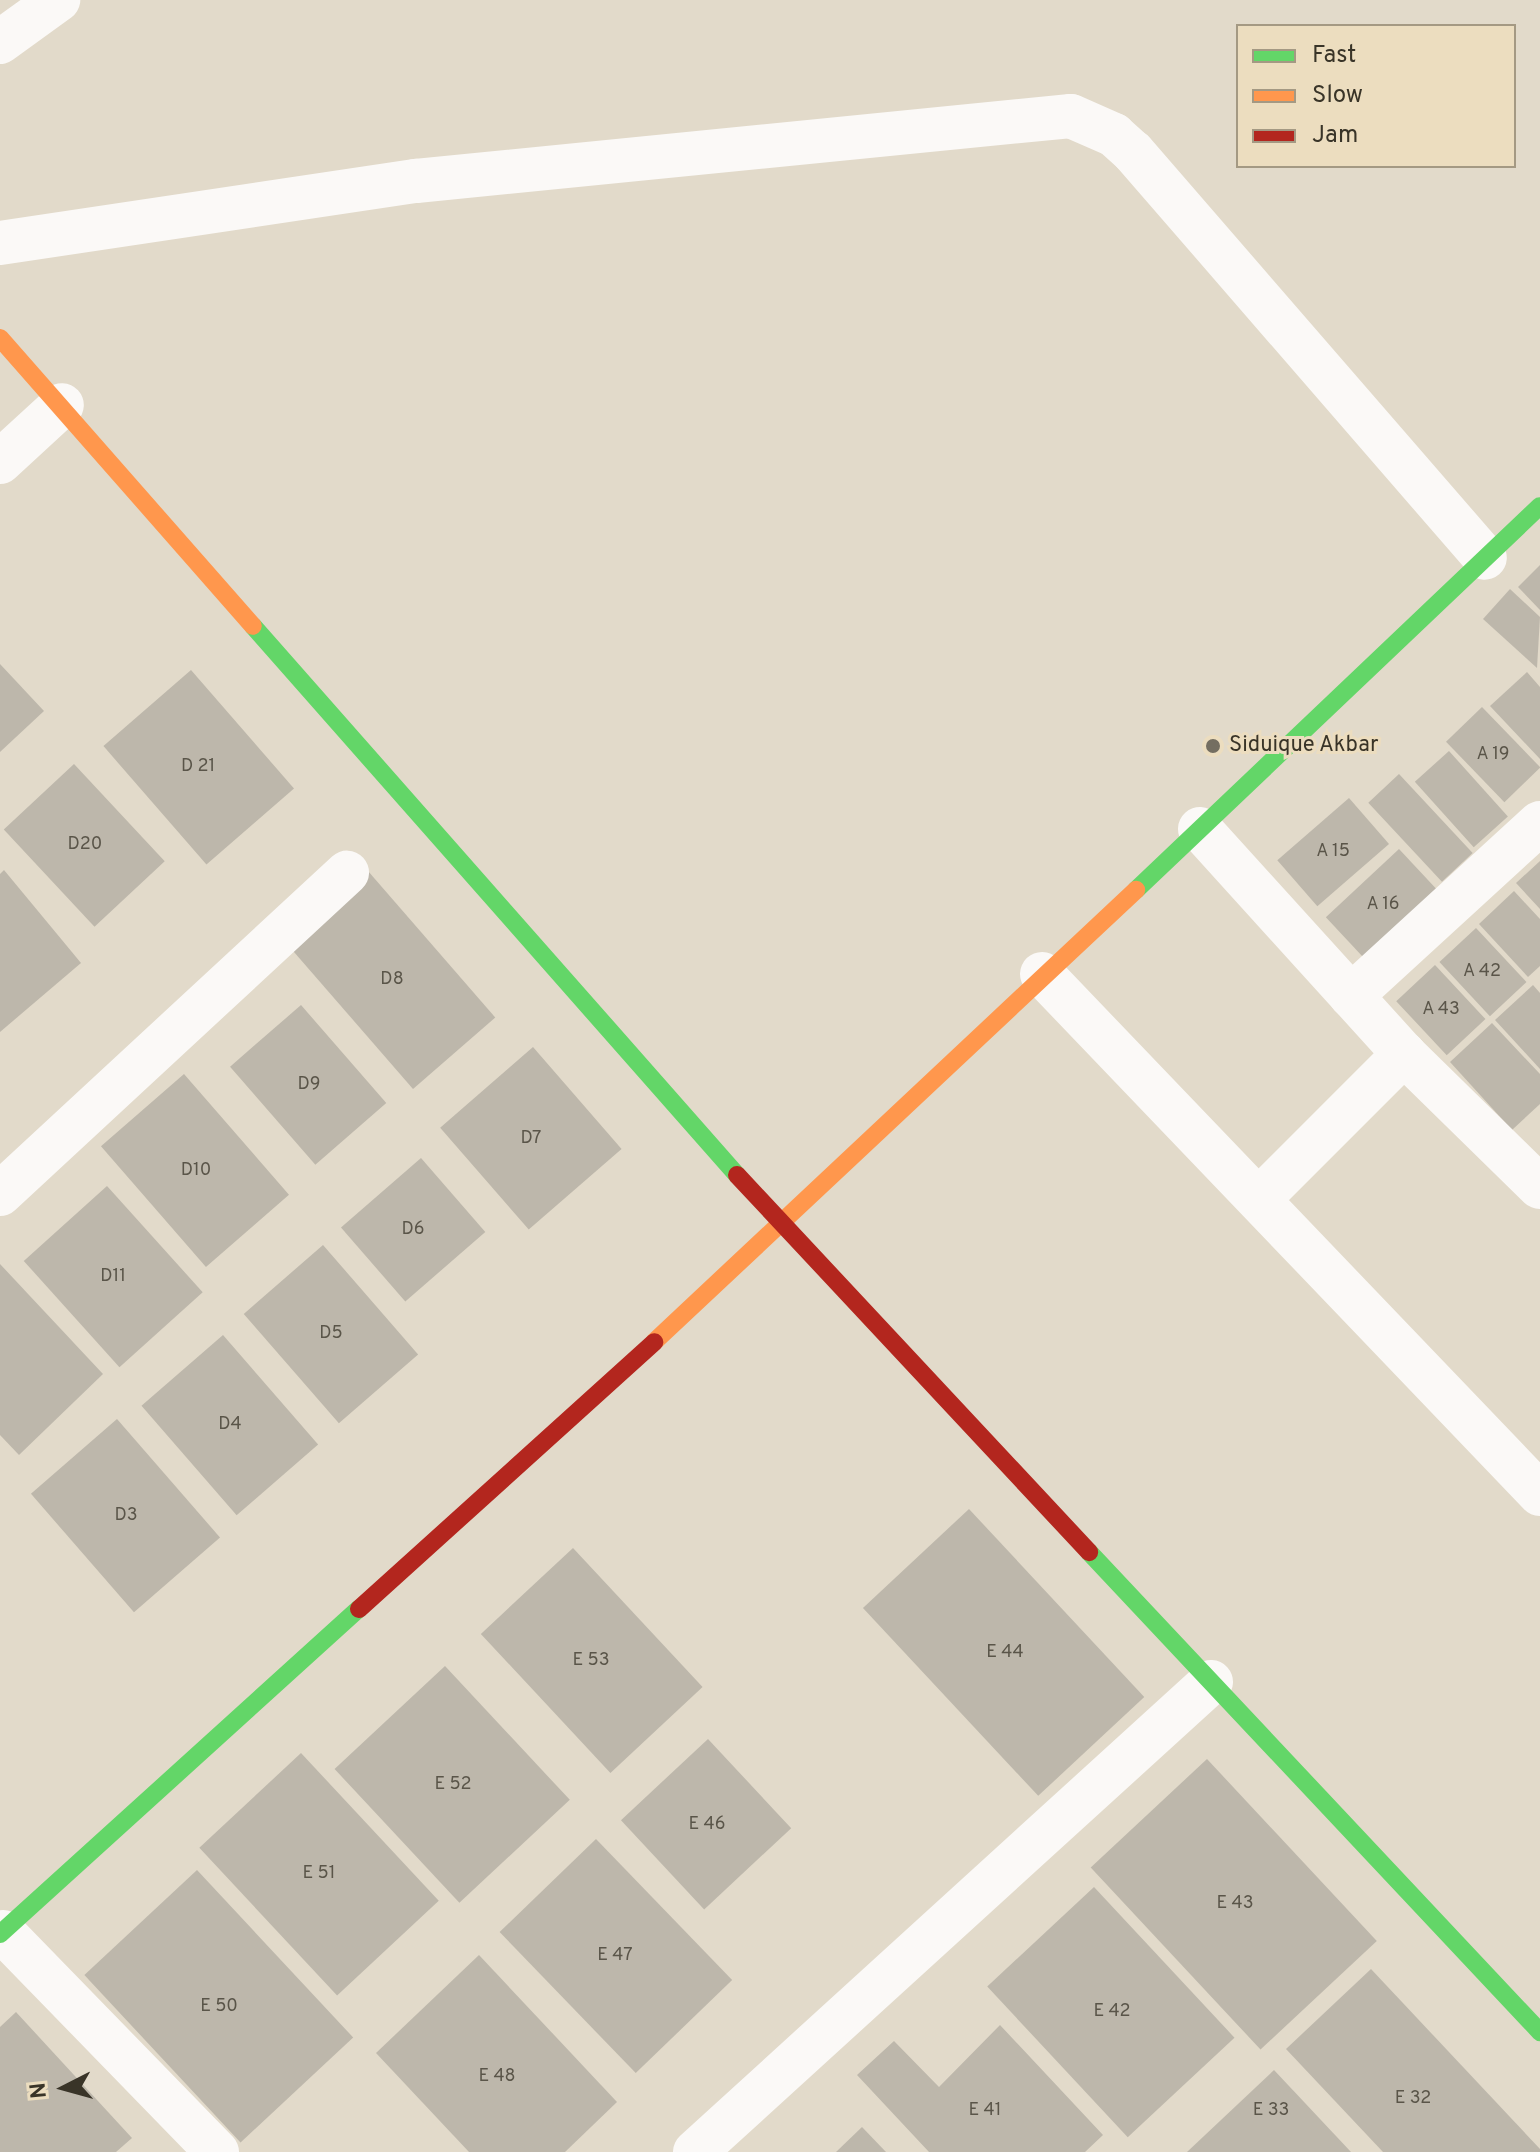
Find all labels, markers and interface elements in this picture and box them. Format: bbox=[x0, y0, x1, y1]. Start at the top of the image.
legend bbox=[1236, 24, 1516, 168]
text: Fast bbox=[1312, 41, 1356, 71]
text: Slow bbox=[1312, 81, 1363, 111]
text: Jam bbox=[1312, 121, 1358, 151]
place label: Siduique Akbar bbox=[1229, 733, 1379, 759]
marker: Siduique Akbar bbox=[1204, 737, 1222, 755]
house number: A 19 bbox=[1476, 744, 1510, 766]
house number: D 21 bbox=[181, 756, 215, 778]
house number: D20 bbox=[68, 834, 102, 856]
house number: A 15 bbox=[1316, 841, 1350, 863]
house number: A 16 bbox=[1366, 894, 1400, 916]
house number: A 42 bbox=[1463, 961, 1501, 983]
house number: D8 bbox=[380, 969, 404, 991]
house number: A 43 bbox=[1422, 999, 1460, 1021]
house number: D9 bbox=[297, 1074, 321, 1096]
house number: D7 bbox=[521, 1128, 541, 1150]
house number: D10 bbox=[181, 1160, 211, 1182]
house number: D6 bbox=[401, 1219, 425, 1241]
house number: D11 bbox=[100, 1266, 126, 1288]
house number: D5 bbox=[319, 1323, 343, 1345]
house number: D4 bbox=[218, 1414, 242, 1436]
house number: D3 bbox=[114, 1505, 138, 1527]
house number: E 44 bbox=[986, 1642, 1024, 1664]
house number: E 53 bbox=[572, 1650, 610, 1672]
house number: E 52 bbox=[434, 1774, 472, 1796]
house number: E 46 bbox=[689, 1814, 725, 1836]
house number: E 51 bbox=[303, 1863, 335, 1885]
house number: E 43 bbox=[1216, 1893, 1254, 1915]
house number: E 47 bbox=[597, 1945, 633, 1967]
house number: E 50 bbox=[200, 1996, 238, 2018]
house number: E 42 bbox=[1093, 2001, 1131, 2023]
north arrow bbox=[24, 2048, 104, 2128]
house number: E 48 bbox=[478, 2066, 516, 2088]
text: N bbox=[25, 2081, 54, 2100]
house number: E 32 bbox=[1395, 2088, 1431, 2110]
house number: E 41 bbox=[969, 2100, 1001, 2122]
house number: E 33 bbox=[1253, 2100, 1289, 2122]

